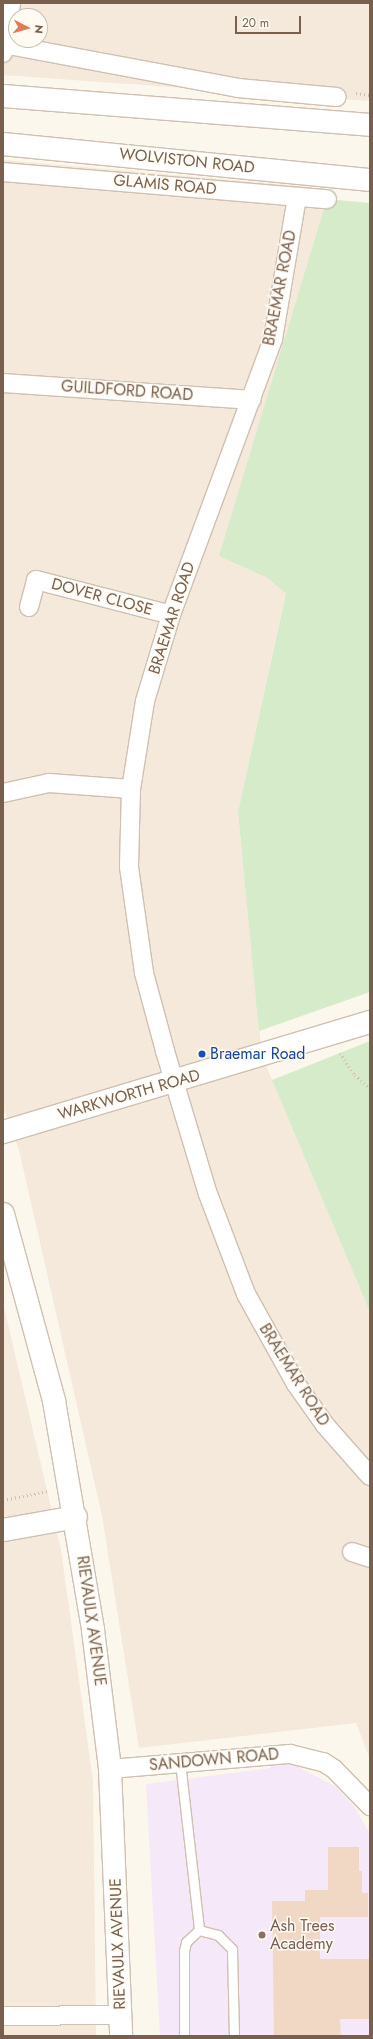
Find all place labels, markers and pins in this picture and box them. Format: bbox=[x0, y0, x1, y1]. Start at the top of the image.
place label: Braemar Road bbox=[210, 1044, 305, 1064]
marker: Braemar Road bbox=[197, 1049, 207, 1059]
place label: Ash Trees Academy bbox=[270, 1916, 335, 1954]
marker: Ash Trees Academy bbox=[257, 1930, 267, 1940]

